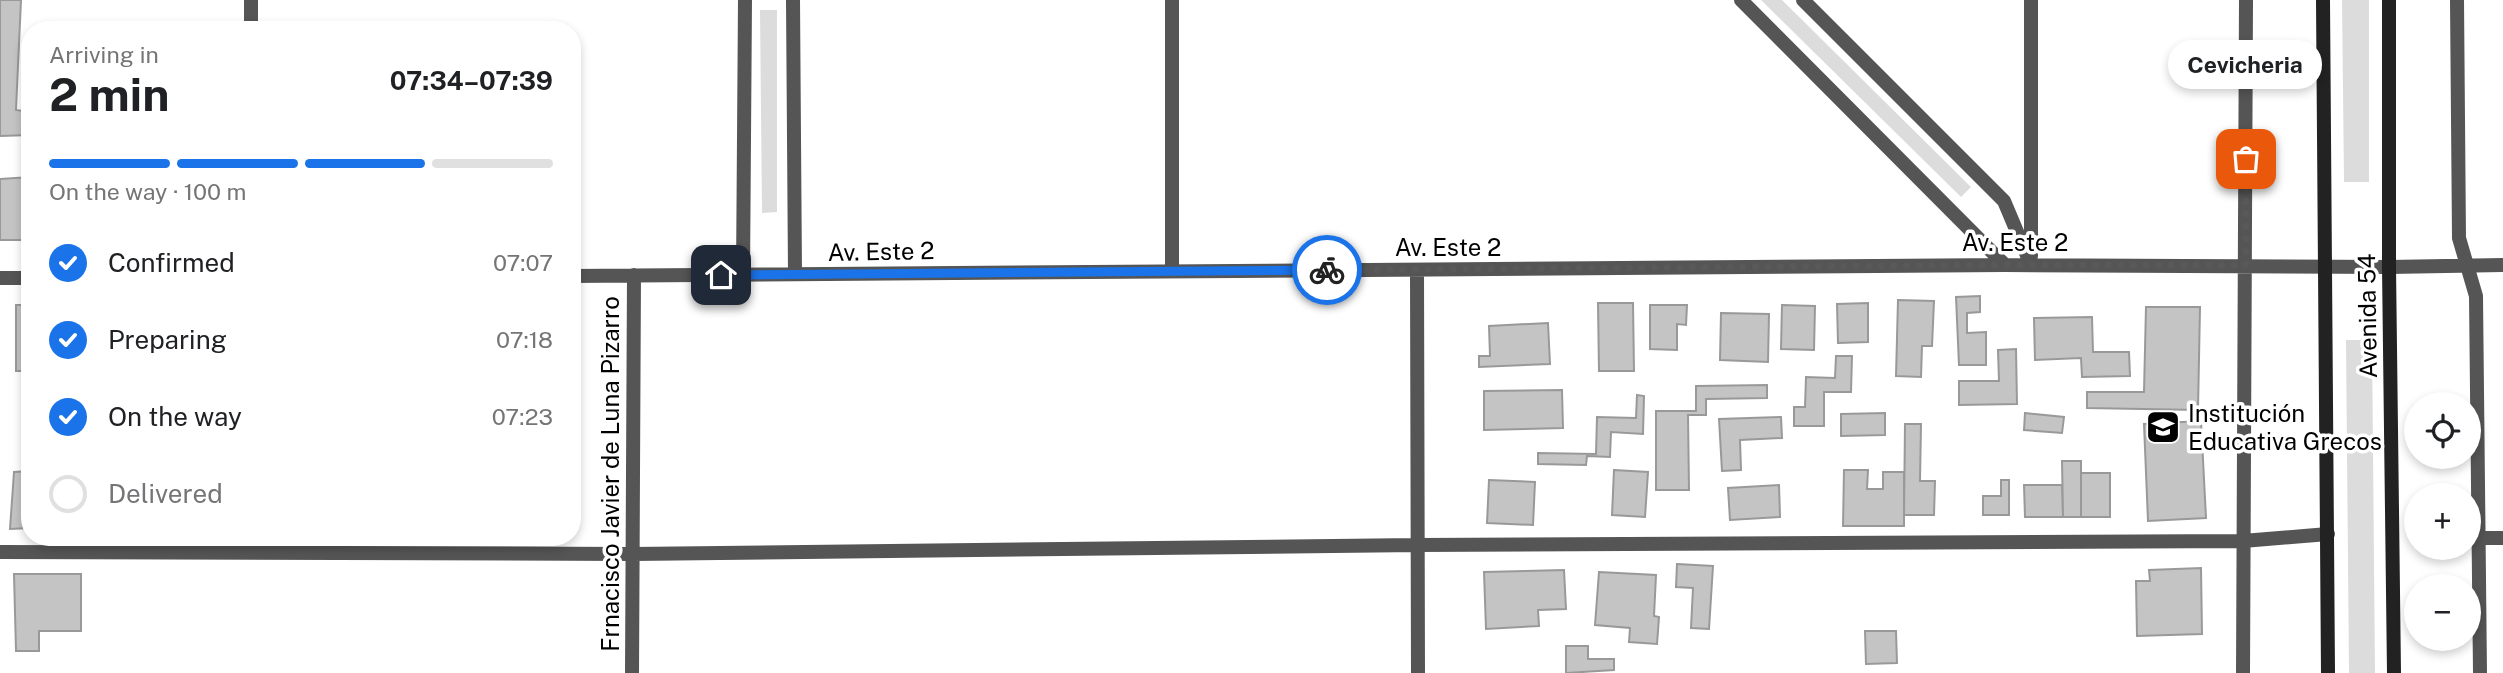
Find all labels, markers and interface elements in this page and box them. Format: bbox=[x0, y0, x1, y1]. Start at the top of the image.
callout: Cevicheria bbox=[2169, 40, 2323, 89]
text: Arriving in bbox=[49, 41, 159, 68]
text: Cevicheria bbox=[2187, 51, 2303, 78]
text: 07:34–07:39 bbox=[390, 65, 553, 96]
text: 2 min bbox=[49, 67, 169, 121]
pin bbox=[2216, 129, 2276, 189]
icon: bag bbox=[2227, 140, 2265, 178]
text: On the way · 100 m bbox=[49, 178, 246, 205]
street label: Av. Este 2 bbox=[1962, 228, 2068, 256]
street label: Av. Este 2 bbox=[1395, 233, 1501, 261]
courier bbox=[1292, 235, 1362, 305]
street label: Av. Este 2 bbox=[827, 236, 935, 266]
icon: check bbox=[49, 244, 87, 282]
pin bbox=[691, 245, 751, 305]
text: Confirmed bbox=[108, 247, 235, 278]
text: 07:07 bbox=[493, 249, 553, 276]
icon: bike bbox=[1308, 251, 1346, 289]
street label: Avenida 54 bbox=[2352, 253, 2382, 379]
icon: home bbox=[702, 256, 740, 294]
street label: Frnacisco Javier de Luna Pizarro bbox=[596, 296, 624, 652]
icon: check bbox=[49, 321, 87, 359]
text: Preparing bbox=[108, 324, 227, 355]
text: 07:18 bbox=[496, 326, 553, 353]
map controls bbox=[2404, 392, 2481, 651]
button: locate bbox=[2404, 392, 2481, 469]
icon: check bbox=[49, 398, 87, 436]
place label: Institución Educativa Grecos bbox=[2188, 399, 2382, 455]
text: On the way bbox=[108, 401, 242, 432]
text: 07:23 bbox=[492, 403, 553, 430]
school or university icon: Institución Educativa Grecos bbox=[2144, 408, 2182, 446]
text: Delivered bbox=[108, 478, 223, 509]
button: + bbox=[2404, 483, 2481, 560]
button: − bbox=[2404, 574, 2481, 651]

